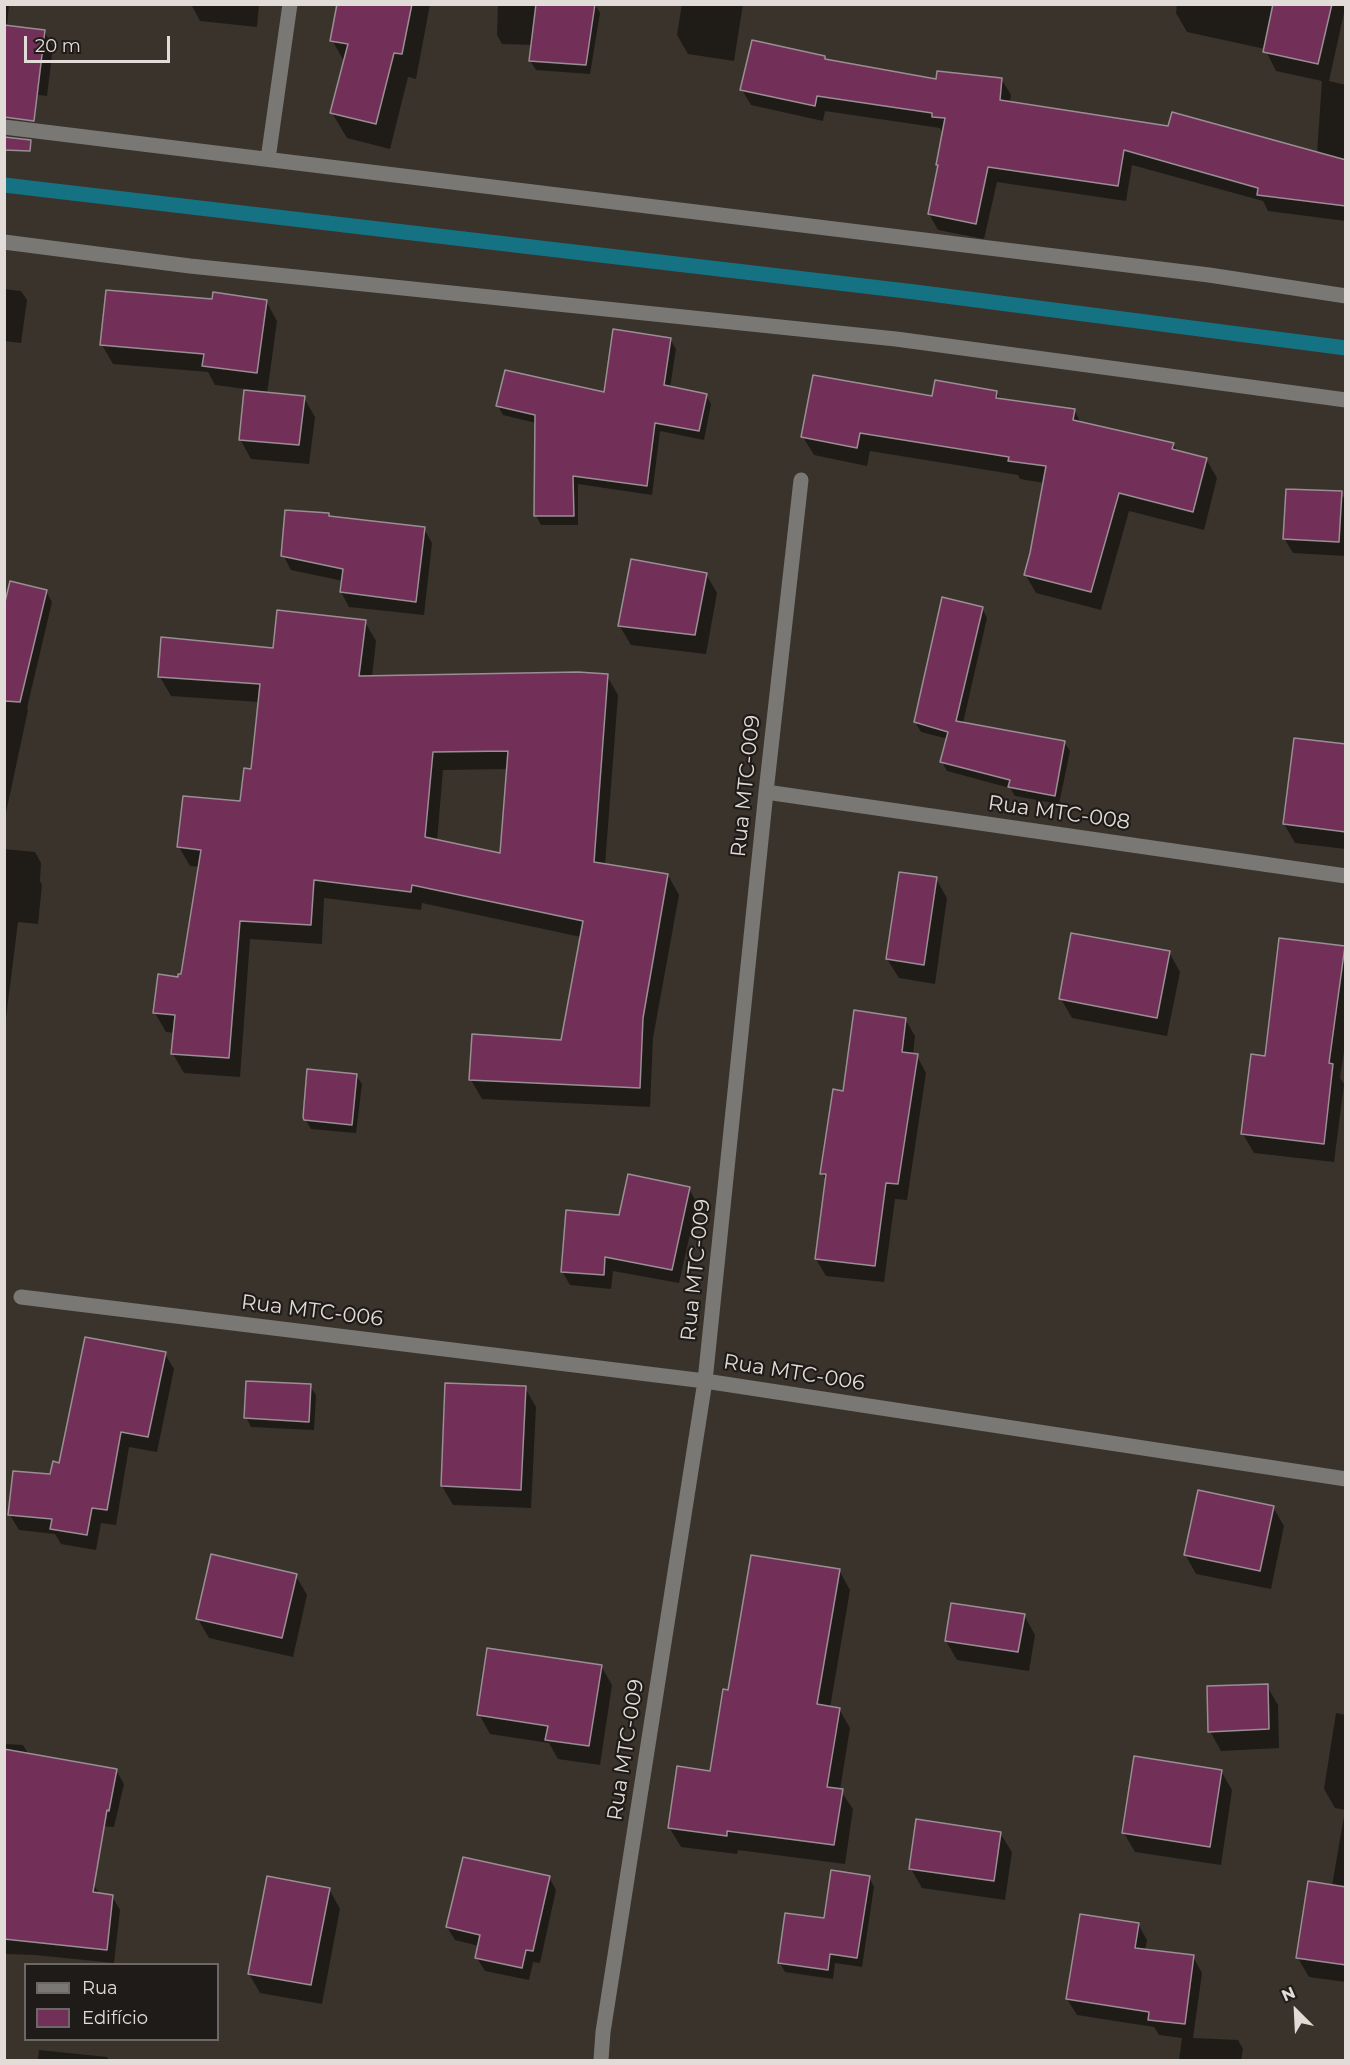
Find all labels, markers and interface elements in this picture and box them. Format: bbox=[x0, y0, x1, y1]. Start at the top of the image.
scale bar bbox=[27, 24, 172, 62]
text: 20 m bbox=[35, 35, 81, 57]
street label: Rua MTC-009 bbox=[726, 714, 766, 858]
street label: Rua MTC-008 bbox=[986, 791, 1132, 835]
street label: Rua MTC-009 bbox=[676, 1198, 716, 1342]
street label: Rua MTC-006 bbox=[240, 1290, 384, 1332]
street label: Rua MTC-006 bbox=[722, 1349, 866, 1397]
street label: Rua MTC-009 bbox=[602, 1678, 650, 1822]
legend bbox=[24, 1963, 219, 2041]
text: Rua bbox=[82, 1977, 118, 1999]
north arrow bbox=[1266, 1981, 1326, 2041]
text: N bbox=[1279, 1983, 1298, 2005]
text: Edifício bbox=[82, 2007, 148, 2029]

